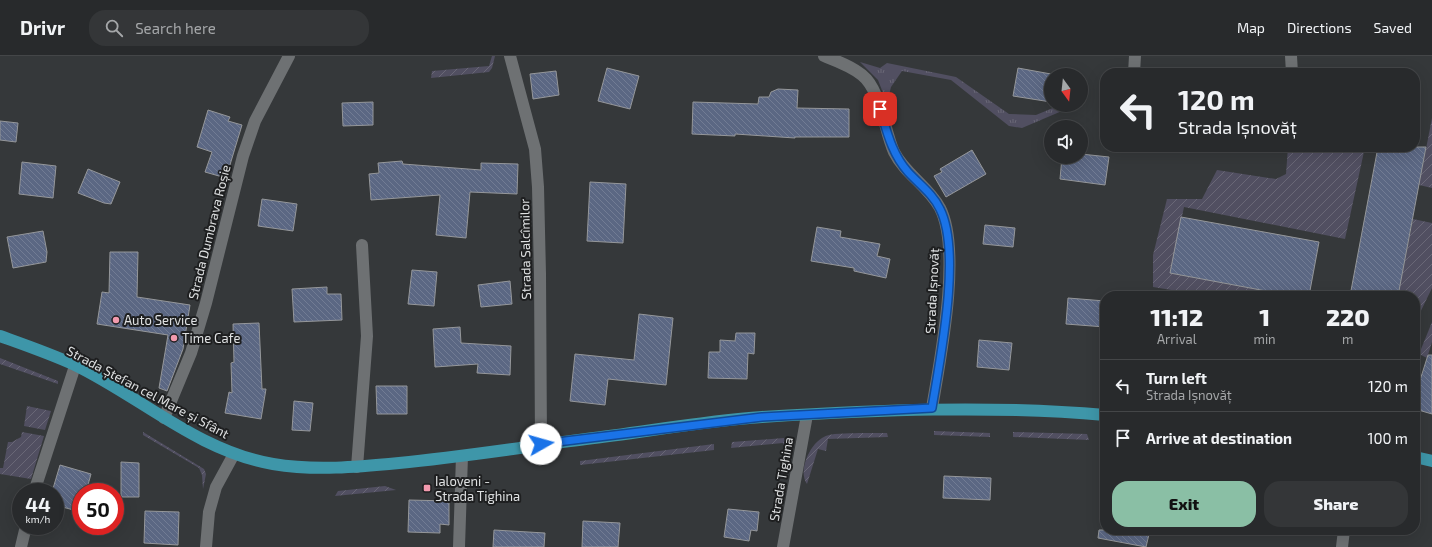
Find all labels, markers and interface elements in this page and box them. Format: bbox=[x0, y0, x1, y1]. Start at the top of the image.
search box bbox=[89, 10, 369, 46]
text: Drivr bbox=[20, 16, 65, 39]
icon: search bbox=[103, 17, 125, 39]
text: Search here bbox=[135, 19, 216, 37]
text: Map bbox=[1237, 19, 1265, 36]
text: Directions bbox=[1287, 19, 1352, 36]
text: Saved bbox=[1374, 19, 1412, 36]
north arrow bbox=[1044, 68, 1088, 112]
map controls bbox=[1044, 68, 1088, 164]
text: 120 m bbox=[1178, 82, 1255, 116]
icon: left bbox=[1112, 84, 1164, 136]
pin bbox=[863, 92, 897, 126]
icon: arrive bbox=[869, 98, 891, 120]
text: Strada Ișnovăț bbox=[1178, 116, 1297, 138]
button: sound bbox=[1044, 120, 1088, 164]
street label: Strada Dumbrava Roșie bbox=[185, 163, 234, 301]
street label: Strada Salcîmilor bbox=[516, 198, 534, 300]
street label: Strada Ișnovăț bbox=[922, 248, 943, 334]
text: 11:12 bbox=[1150, 302, 1203, 331]
text: 1 bbox=[1259, 302, 1270, 331]
text: 220 bbox=[1326, 302, 1370, 331]
place label: Auto Service bbox=[124, 312, 198, 328]
marker: Auto Service bbox=[111, 315, 121, 325]
place label: Time Cafe bbox=[182, 330, 240, 346]
text: Arrival bbox=[1157, 331, 1197, 347]
text: min bbox=[1254, 331, 1276, 347]
text: m bbox=[1342, 331, 1354, 347]
marker: Time Cafe bbox=[169, 333, 179, 343]
street label: Strada Ștefan cel Mare și Sfânt bbox=[64, 342, 232, 443]
text: Turn left bbox=[1146, 369, 1207, 387]
icon: left bbox=[1112, 375, 1134, 397]
text: 120 m bbox=[1368, 377, 1408, 395]
text: Strada Ișnovăț bbox=[1146, 387, 1232, 403]
position arrow bbox=[520, 423, 562, 465]
icon: arrive bbox=[1112, 427, 1134, 449]
text: Arrive at destination bbox=[1146, 429, 1292, 447]
text: 100 m bbox=[1367, 429, 1408, 447]
street label: Strada Tighina bbox=[766, 436, 796, 522]
place label: Ialoveni - Strada Tighina bbox=[435, 473, 520, 504]
button: Exit bbox=[1112, 481, 1256, 527]
button: Share bbox=[1264, 481, 1408, 527]
speed limit sign: 50 bbox=[72, 483, 124, 535]
marker: Ialoveni - Strada Tighina bbox=[422, 483, 432, 493]
text: 44 bbox=[25, 492, 51, 516]
text: km/h bbox=[26, 513, 50, 525]

